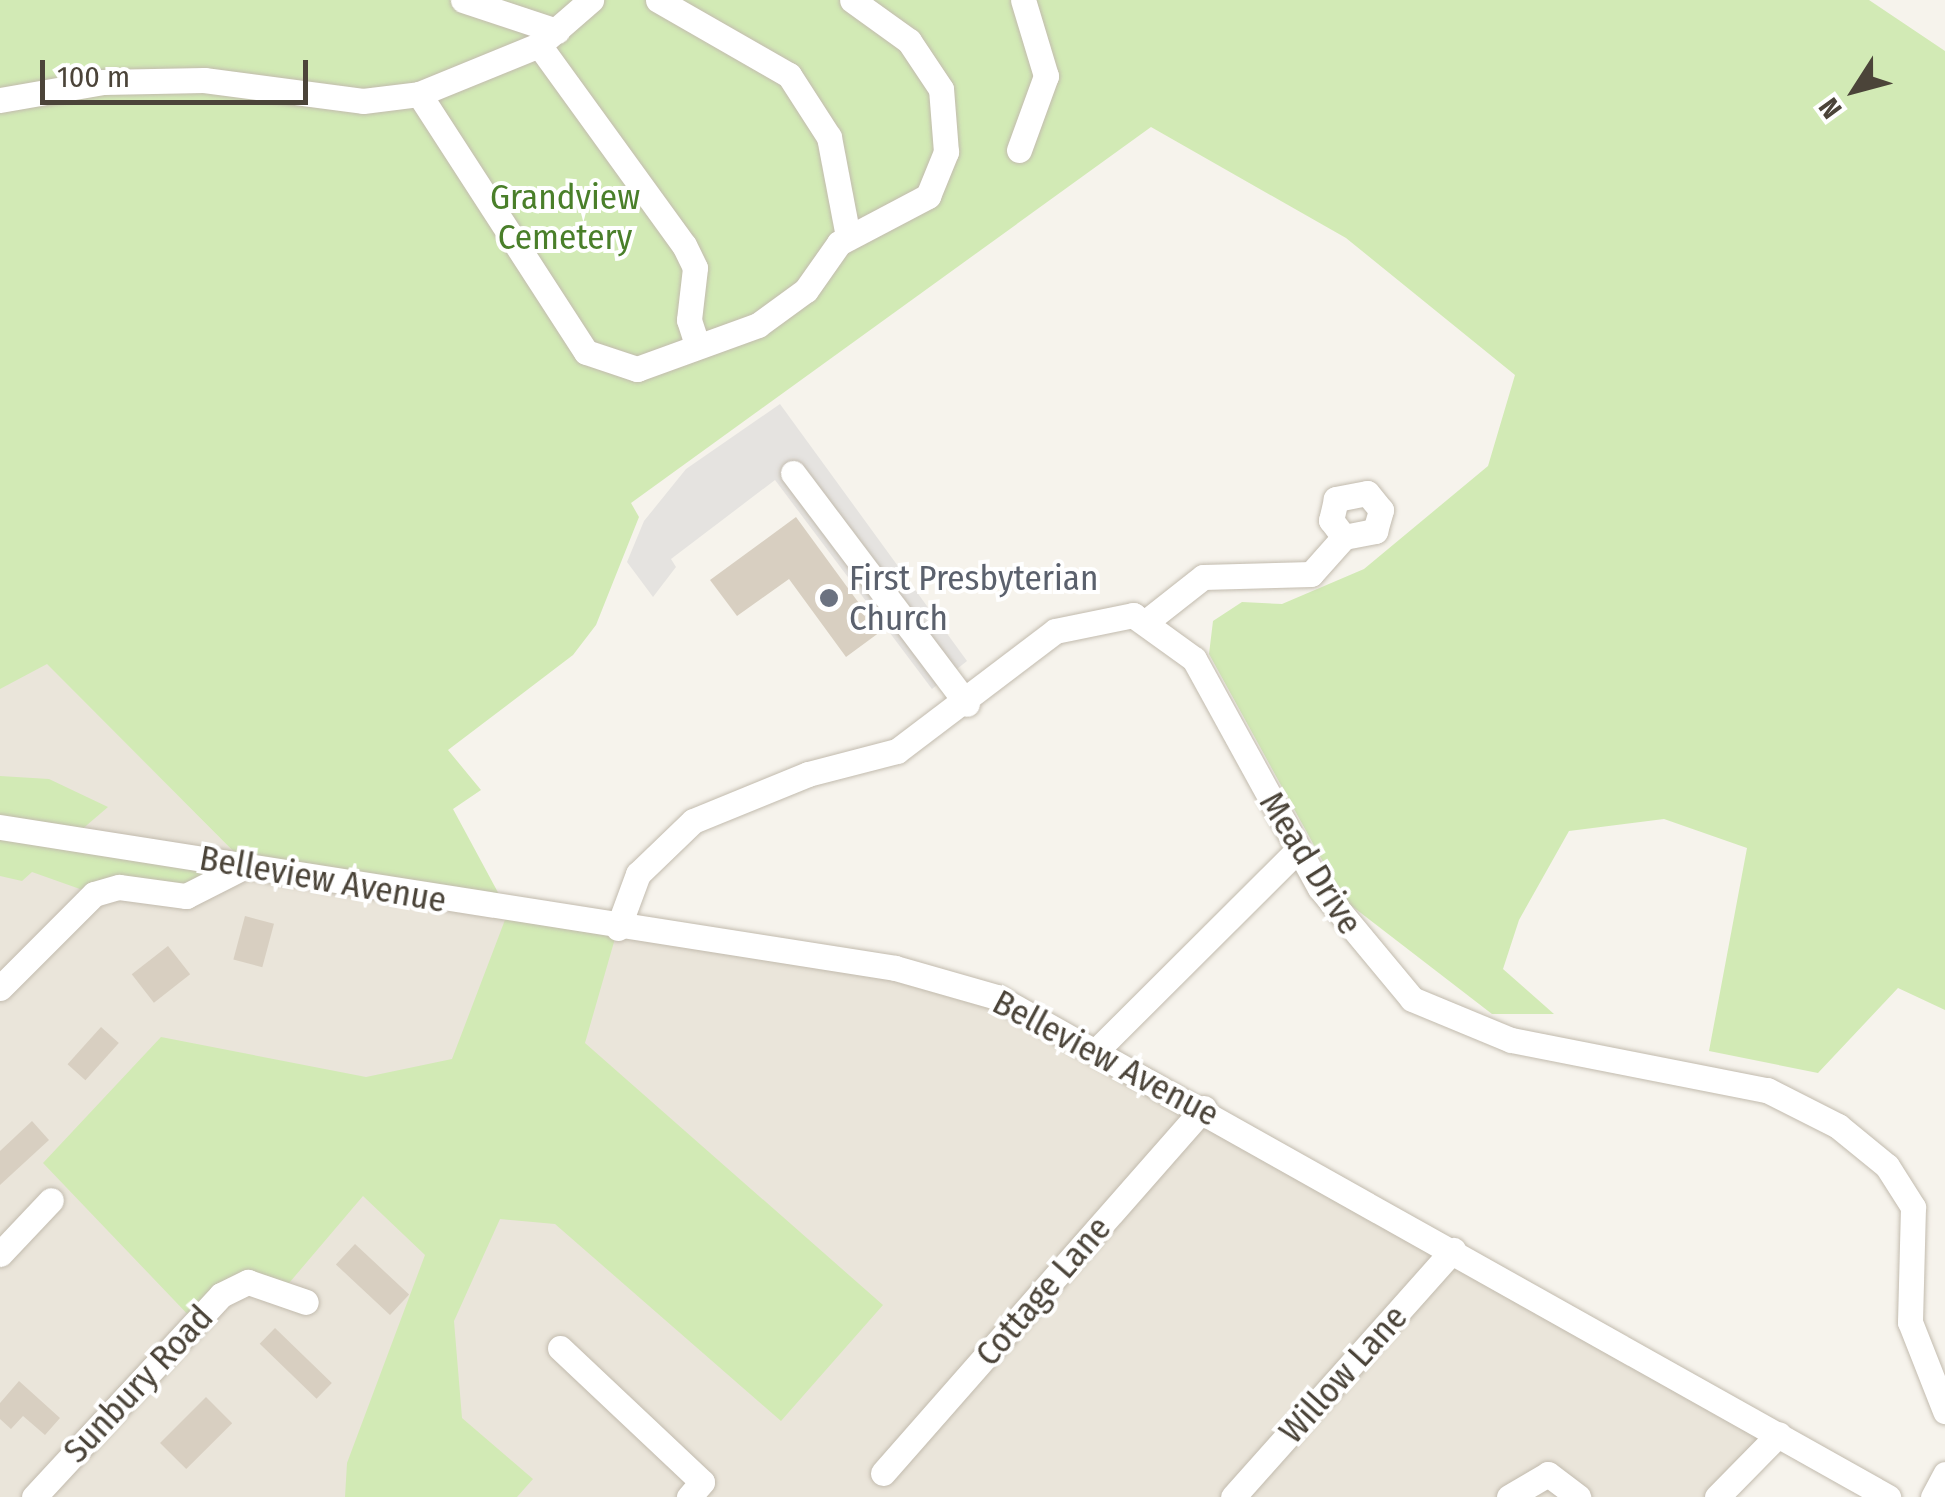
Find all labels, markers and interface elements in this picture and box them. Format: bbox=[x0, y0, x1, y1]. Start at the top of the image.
scale bar bbox=[45, 40, 312, 102]
north arrow bbox=[1805, 40, 1905, 140]
text: 100 m bbox=[57, 59, 130, 95]
text: N bbox=[1812, 91, 1849, 124]
park label: Grandview Cemetery bbox=[490, 176, 640, 258]
place label: First Presbyterian Church bbox=[849, 557, 1098, 639]
marker: First Presbyterian Church bbox=[818, 587, 840, 609]
street label: Mead Drive bbox=[1251, 784, 1371, 942]
street label: Belleview Avenue bbox=[196, 837, 450, 921]
street label: Belleview Avenue bbox=[986, 981, 1226, 1135]
street label: Cottage Lane bbox=[967, 1208, 1119, 1374]
street label: Willow Lane bbox=[1270, 1296, 1416, 1452]
street label: Sunbury Road bbox=[55, 1297, 221, 1471]

